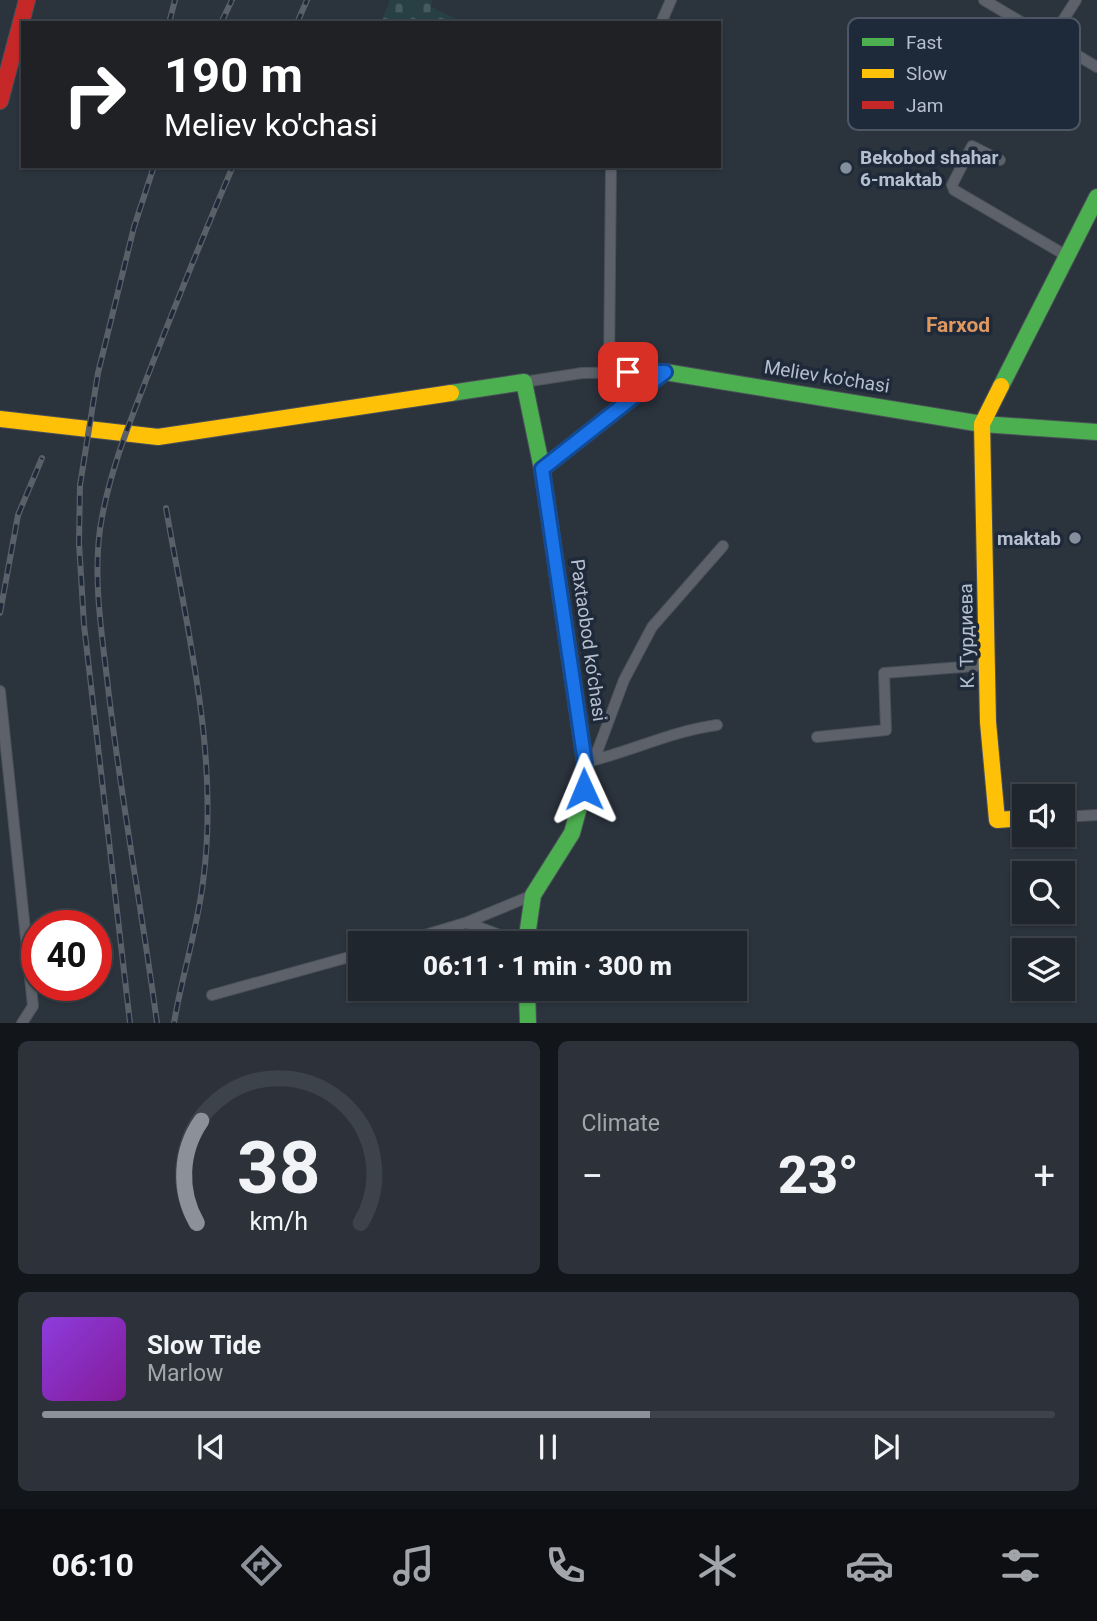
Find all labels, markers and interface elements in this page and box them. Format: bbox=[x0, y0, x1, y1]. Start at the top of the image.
legend bbox=[848, 18, 1080, 130]
text: Fast bbox=[906, 31, 943, 54]
text: 190 m bbox=[164, 47, 303, 104]
icon: right bbox=[49, 49, 140, 140]
text: Slow bbox=[906, 62, 947, 85]
text: Jam bbox=[906, 94, 943, 117]
text: Meliev ko'chasi bbox=[164, 106, 378, 144]
place label: Bekobod shahar 6-maktab bbox=[860, 146, 998, 191]
marker: Bekobod shahar 6-maktab bbox=[838, 160, 854, 176]
district label: Farxod bbox=[926, 313, 990, 337]
pin bbox=[598, 342, 658, 402]
icon: arrive bbox=[609, 353, 647, 391]
street label: Meliev ko'chasi bbox=[762, 355, 891, 398]
place label: maktab bbox=[997, 527, 1061, 550]
marker: maktab bbox=[1067, 530, 1083, 546]
street label: Paxtaobod ko‘chasi bbox=[566, 557, 611, 723]
street label: К. Турдиева bbox=[954, 583, 979, 689]
position arrow bbox=[547, 752, 621, 826]
map controls bbox=[1012, 784, 1075, 1001]
button: sound bbox=[1012, 784, 1075, 847]
button: search bbox=[1012, 861, 1075, 924]
speed limit sign: 40 bbox=[21, 910, 112, 1001]
button: layers bbox=[1012, 938, 1075, 1001]
text: 06:11 · 1 min · 300 m bbox=[423, 951, 672, 981]
text: Climate bbox=[582, 1110, 660, 1137]
text: 38 bbox=[237, 1126, 321, 1212]
text: 23° bbox=[778, 1145, 859, 1206]
text: − bbox=[582, 1154, 603, 1198]
text: + bbox=[1033, 1154, 1055, 1198]
text: km/h bbox=[249, 1207, 308, 1236]
text: Slow Tide bbox=[147, 1330, 261, 1360]
text: Marlow bbox=[147, 1360, 223, 1387]
icon: previous bbox=[192, 1428, 230, 1466]
icon: pause bbox=[529, 1428, 567, 1466]
icon: next bbox=[867, 1428, 905, 1466]
icon: directions bbox=[237, 1541, 286, 1590]
icon: music bbox=[389, 1541, 438, 1590]
icon: phone bbox=[541, 1541, 590, 1590]
icon: climate bbox=[693, 1541, 742, 1590]
icon: car bbox=[845, 1541, 894, 1590]
icon: filters bbox=[996, 1541, 1045, 1590]
text: 06:10 bbox=[51, 1546, 134, 1584]

